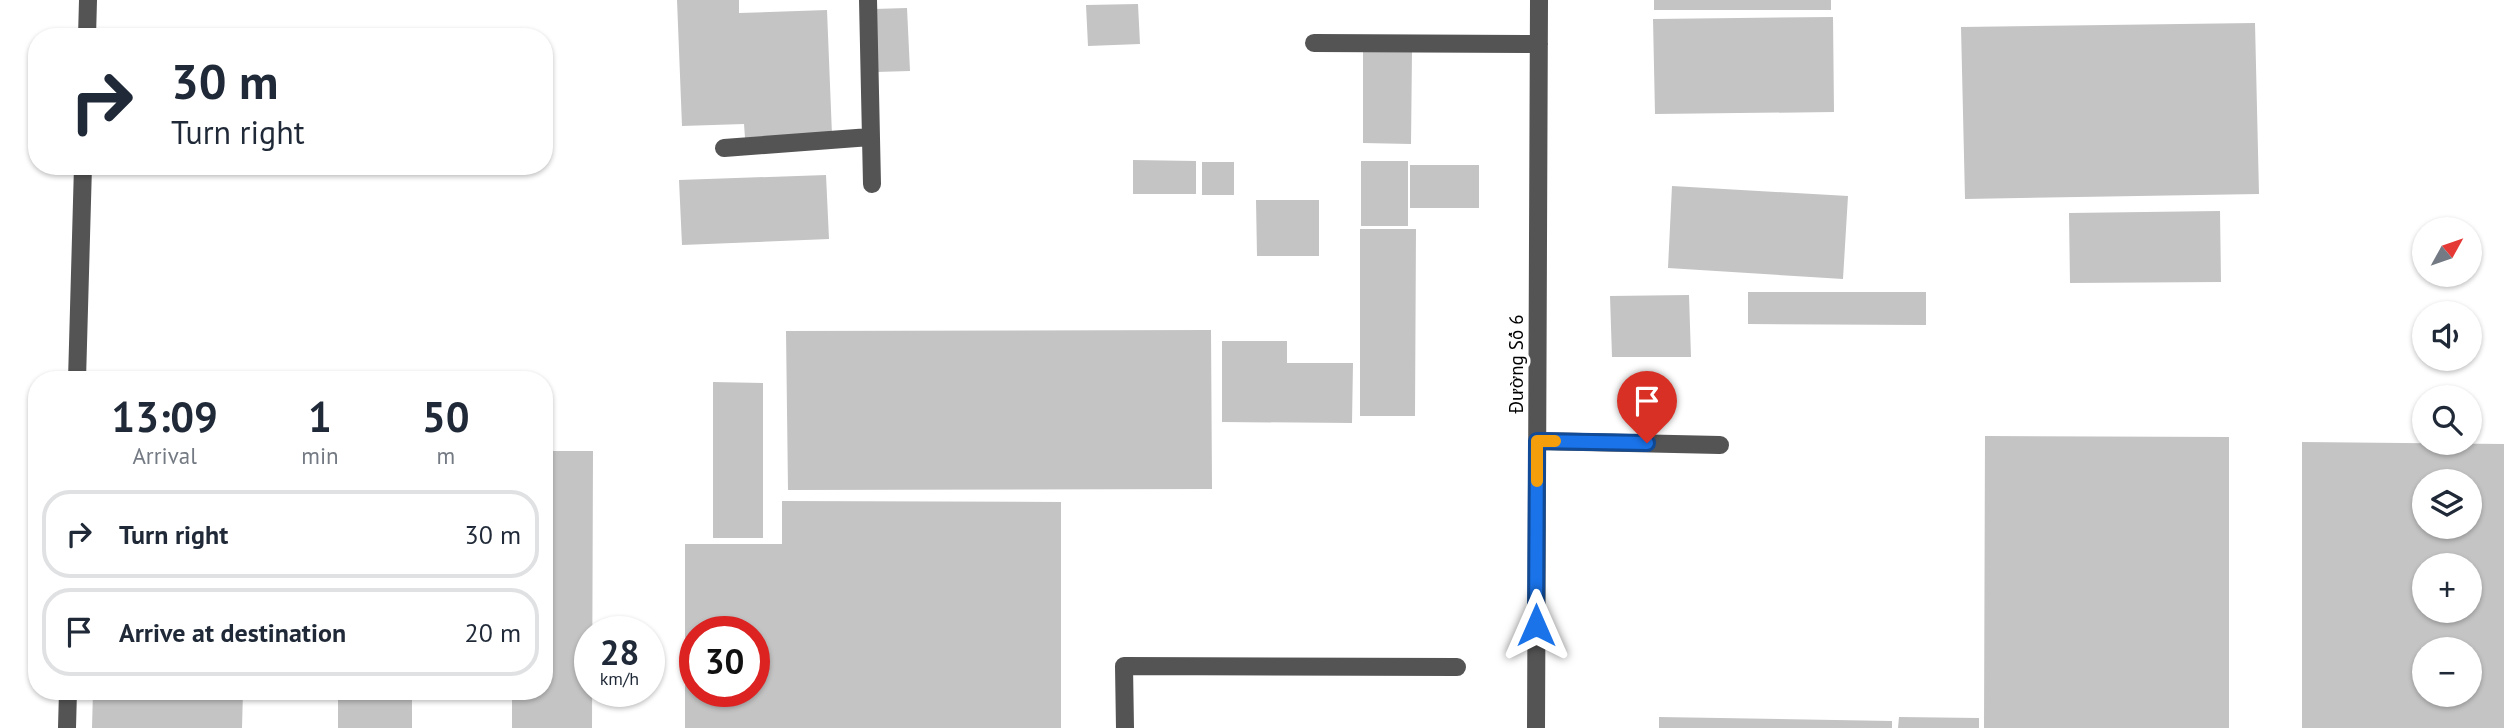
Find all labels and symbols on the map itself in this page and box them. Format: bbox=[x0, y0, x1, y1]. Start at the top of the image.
north arrow bbox=[2412, 217, 2482, 287]
street label: Đường Số 6 bbox=[1504, 314, 1528, 415]
pin bbox=[1617, 371, 1677, 443]
position arrow bbox=[1499, 588, 1573, 662]
speed limit sign: 30 bbox=[679, 616, 770, 707]

